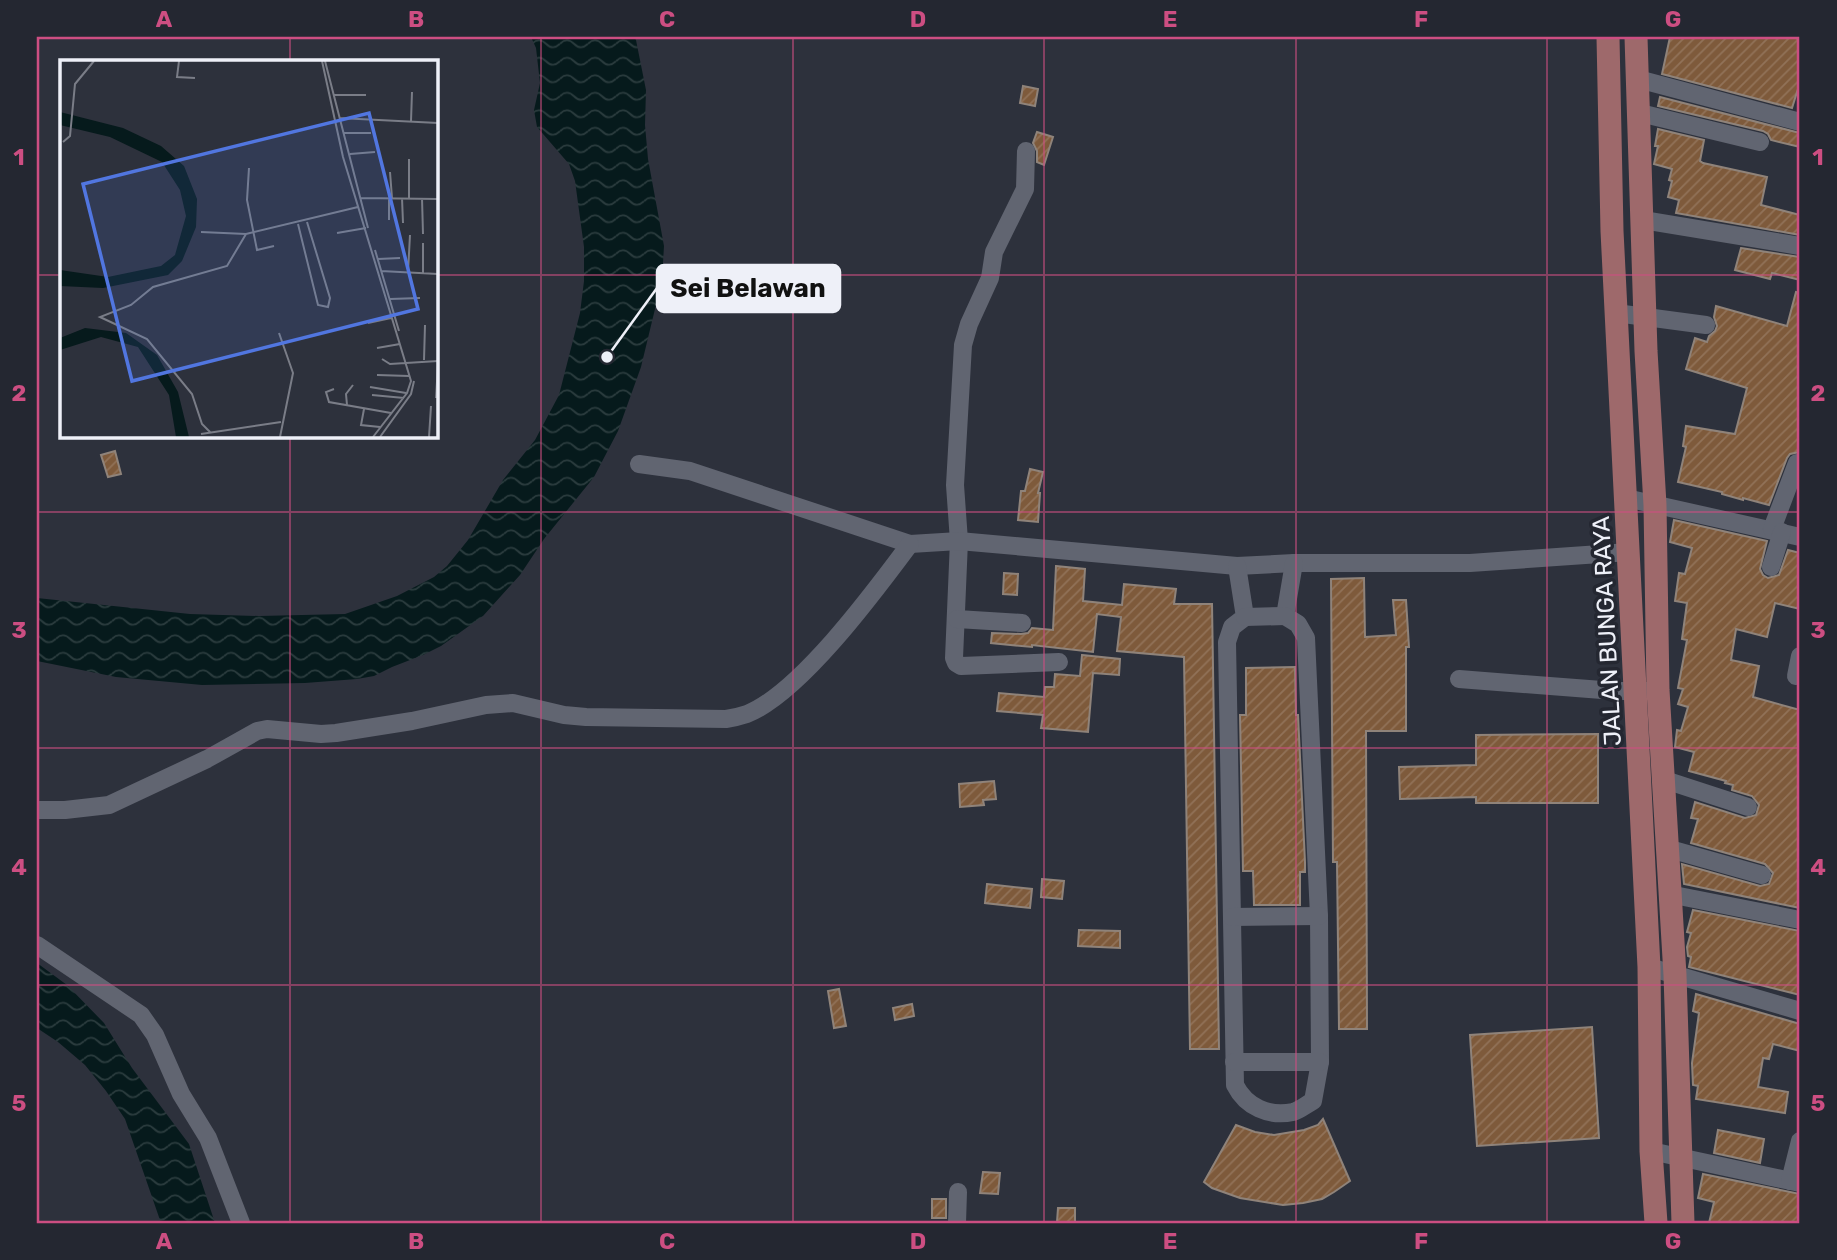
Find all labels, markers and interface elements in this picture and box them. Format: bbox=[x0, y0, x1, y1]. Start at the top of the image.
text: A bbox=[156, 5, 173, 33]
text: B bbox=[408, 5, 424, 33]
text: C bbox=[659, 5, 675, 33]
text: D bbox=[910, 5, 926, 33]
text: E bbox=[1163, 5, 1177, 33]
text: F bbox=[1414, 5, 1428, 33]
text: G bbox=[1665, 5, 1681, 33]
inset map bbox=[60, 60, 438, 438]
text: 1 bbox=[13, 143, 25, 171]
text: 1 bbox=[1812, 143, 1824, 171]
callout: Sei Belawan bbox=[657, 265, 840, 312]
text: Sei Belawan bbox=[670, 273, 826, 304]
text: 2 bbox=[12, 379, 26, 407]
text: 2 bbox=[1811, 379, 1825, 407]
street label: JALAN BUNGA RAYA bbox=[1587, 515, 1627, 747]
text: 3 bbox=[11, 616, 27, 644]
text: 3 bbox=[1810, 616, 1826, 644]
text: 4 bbox=[11, 853, 27, 881]
text: 4 bbox=[1810, 853, 1826, 881]
text: 5 bbox=[12, 1089, 27, 1117]
text: 5 bbox=[1811, 1089, 1826, 1117]
text: A bbox=[156, 1227, 173, 1255]
text: B bbox=[408, 1227, 424, 1255]
text: C bbox=[659, 1227, 675, 1255]
text: D bbox=[910, 1227, 926, 1255]
text: E bbox=[1163, 1227, 1177, 1255]
text: F bbox=[1414, 1227, 1428, 1255]
text: G bbox=[1665, 1227, 1681, 1255]

